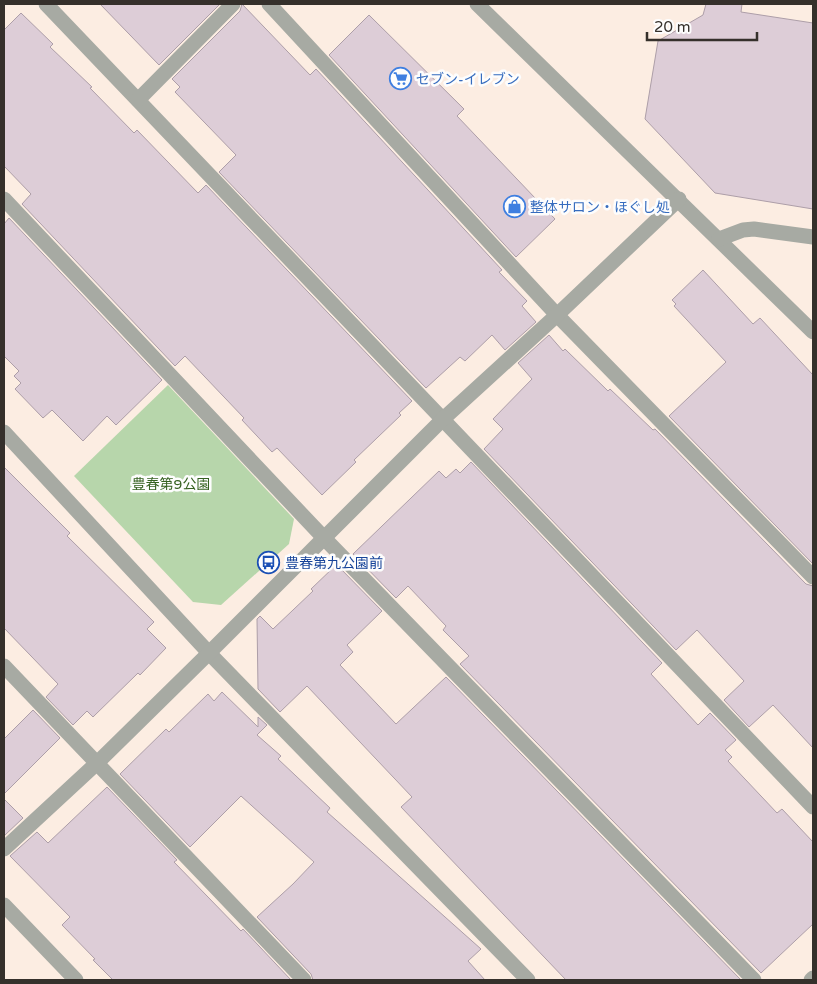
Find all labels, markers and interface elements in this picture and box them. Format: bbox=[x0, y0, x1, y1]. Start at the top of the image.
scale bar bbox=[647, 10, 757, 42]
text: 20 m bbox=[654, 18, 691, 36]
supermarket icon: セブン-イレブン bbox=[388, 67, 412, 91]
place label: セブン-イレブン bbox=[416, 71, 520, 88]
shop icon: 整体サロン・ほぐし処 bbox=[502, 195, 526, 219]
place label: 整体サロン・ほぐし処 bbox=[530, 199, 670, 216]
park label: 豊春第9公園 bbox=[132, 476, 210, 493]
bus stop icon: 豊春第九公園前 bbox=[257, 551, 281, 575]
place label: 豊春第九公園前 bbox=[285, 555, 383, 572]

